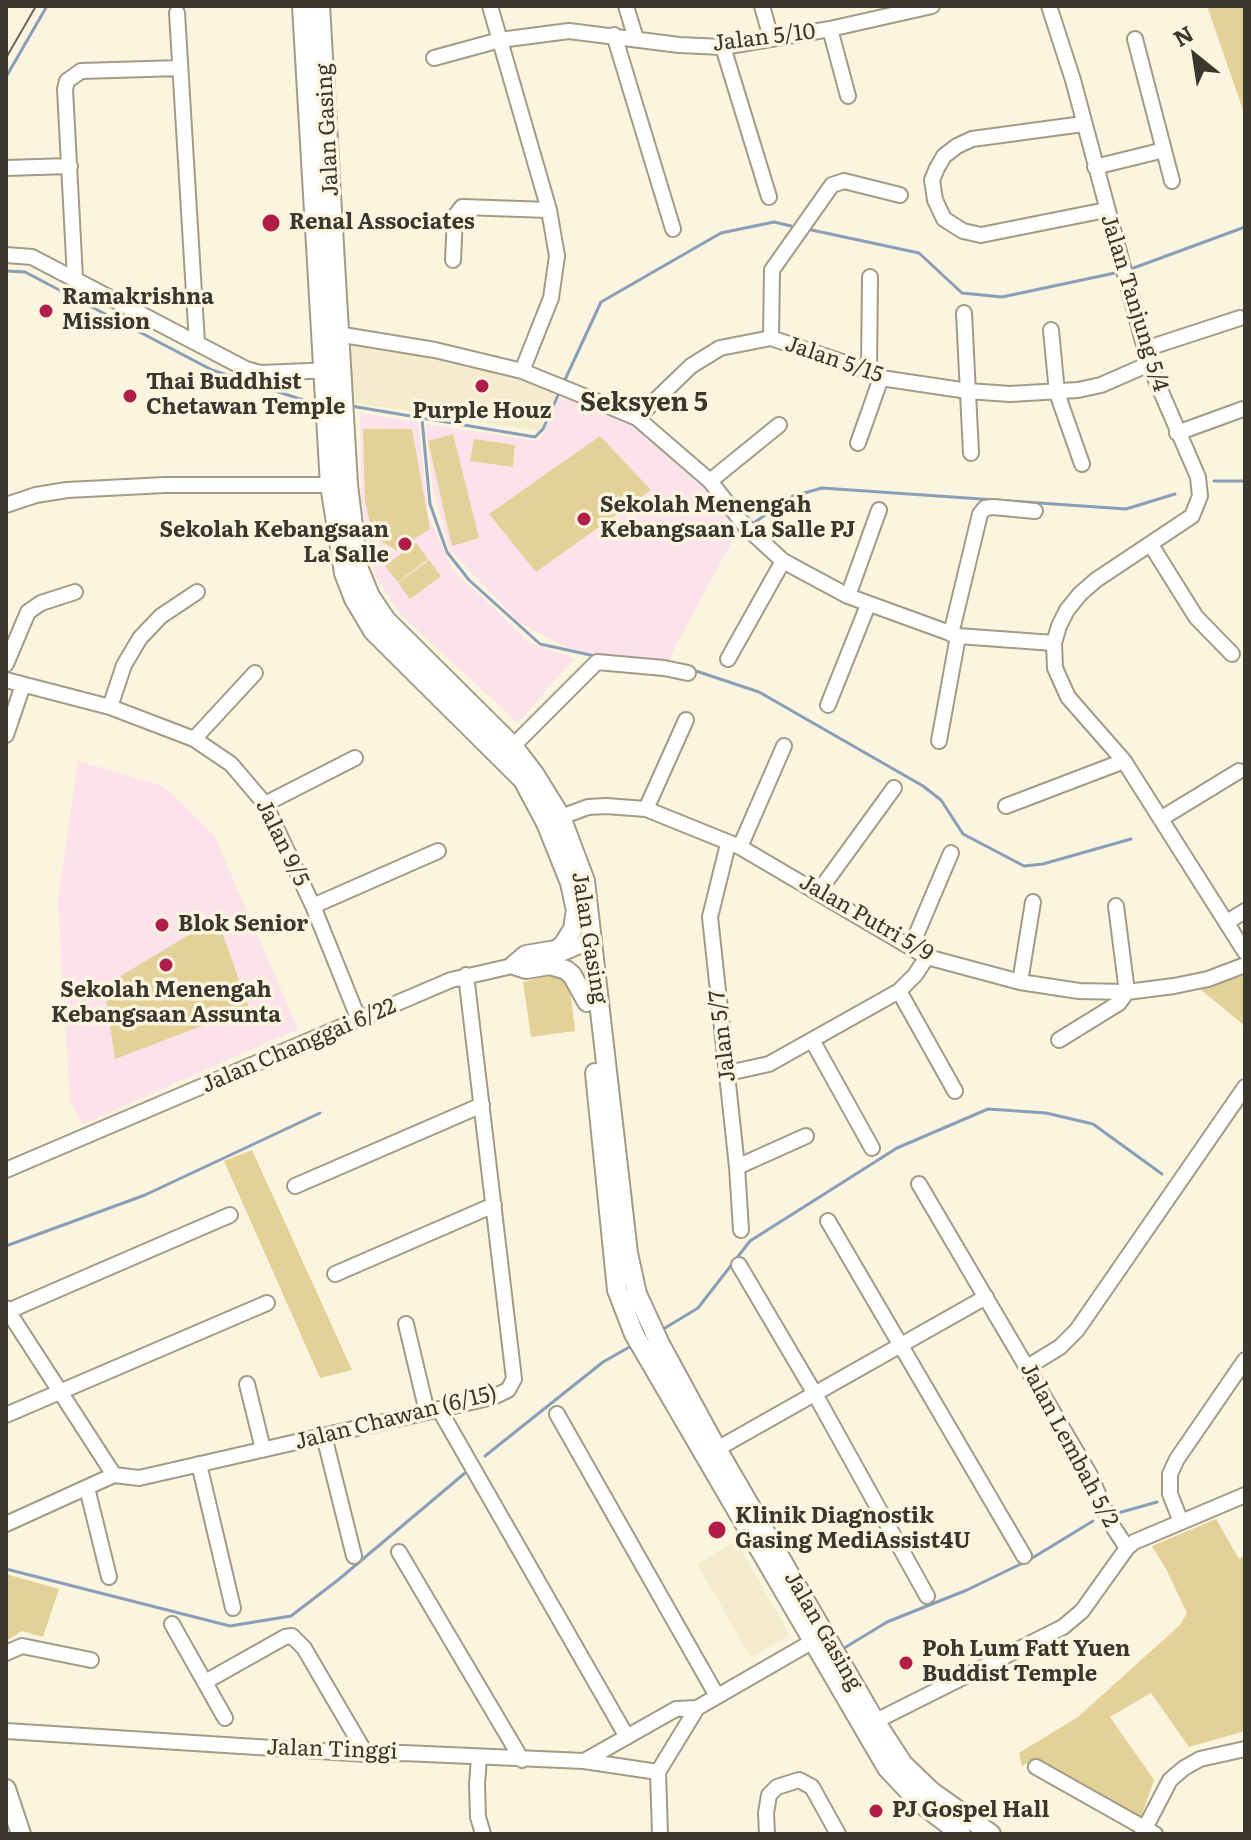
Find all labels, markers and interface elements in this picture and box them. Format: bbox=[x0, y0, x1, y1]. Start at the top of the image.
north arrow bbox=[1155, 16, 1235, 96]
text: N bbox=[1167, 16, 1199, 54]
street label: Jalan 5/10 bbox=[711, 19, 817, 57]
street label: Jalan Gasing bbox=[311, 63, 345, 197]
place label: Renal Associates bbox=[289, 210, 475, 236]
street label: Jalan Tanjung 5/4 bbox=[1094, 211, 1174, 395]
marker: Renal Associates bbox=[260, 212, 282, 234]
place label: Ramakrishna Mission bbox=[62, 285, 214, 336]
marker: Ramakrishna Mission bbox=[37, 302, 55, 320]
street label: Jalan 5/15 bbox=[782, 331, 886, 389]
place label: Thai Buddhist Chetawan Temple bbox=[146, 370, 345, 422]
marker: Purple Houz bbox=[473, 377, 491, 395]
marker: Thai Buddhist Chetawan Temple bbox=[121, 387, 139, 405]
district label: Seksyen 5 bbox=[580, 387, 708, 419]
place label: Purple Houz bbox=[413, 399, 551, 425]
place label: Sekolah Menengah Kebangsaan La Salle PJ bbox=[600, 493, 855, 544]
marker: Sekolah Menengah Kebangsaan La Salle PJ bbox=[575, 510, 593, 528]
place label: Sekolah Kebangsaan La Salle bbox=[160, 518, 389, 570]
marker: Sekolah Kebangsaan La Salle bbox=[396, 535, 414, 553]
street label: Jalan 9/5 bbox=[250, 795, 314, 891]
street label: Jalan Putri 5/9 bbox=[794, 869, 938, 967]
street label: Jalan Gasing bbox=[566, 870, 612, 1006]
place label: Blok Senior bbox=[178, 912, 308, 938]
marker: Blok Senior bbox=[153, 916, 171, 934]
marker: Sekolah Menengah Kebangsaan Assunta bbox=[157, 956, 175, 974]
place label: Sekolah Menengah Kebangsaan Assunta bbox=[51, 978, 281, 1030]
street label: Jalan 5/7 bbox=[704, 988, 742, 1084]
street label: Jalan Changgai 6/22 bbox=[198, 993, 400, 1099]
street label: Jalan Lembah 5/2 bbox=[1014, 1358, 1124, 1532]
street label: Jalan Chawan (6/15) bbox=[292, 1380, 500, 1456]
place label: Klinik Diagnostik Gasing MediAssist4U bbox=[735, 1504, 971, 1556]
marker: Klinik Diagnostik Gasing MediAssist4U bbox=[706, 1519, 728, 1541]
street label: Jalan Gasing bbox=[778, 1567, 868, 1695]
place label: Poh Lum Fatt Yuen Buddist Temple bbox=[922, 1637, 1130, 1688]
marker: Poh Lum Fatt Yuen Buddist Temple bbox=[897, 1654, 915, 1672]
street label: Jalan Tinggi bbox=[266, 1735, 398, 1765]
place label: PJ Gospel Hall bbox=[892, 1798, 1049, 1824]
marker: PJ Gospel Hall bbox=[867, 1802, 885, 1820]

